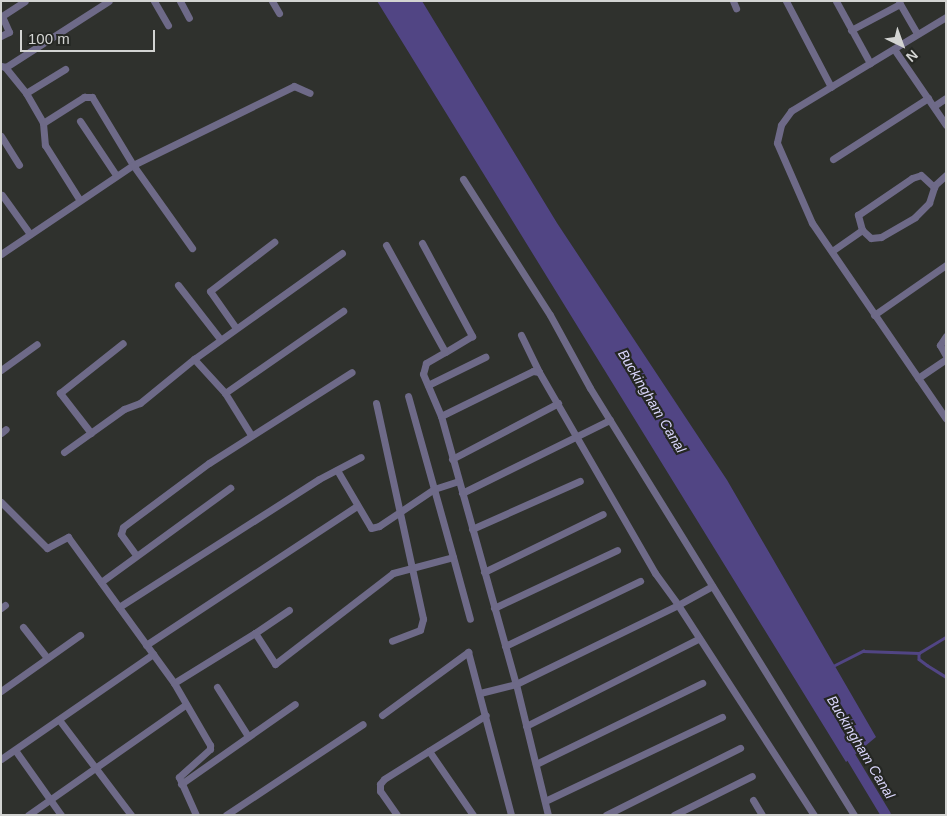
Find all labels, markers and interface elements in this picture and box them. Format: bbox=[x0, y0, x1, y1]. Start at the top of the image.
scale bar bbox=[22, 20, 158, 52]
north arrow bbox=[877, 20, 927, 70]
text: 100 m bbox=[28, 30, 70, 47]
text: N bbox=[903, 47, 921, 65]
water label: Buckingham Canal bbox=[615, 346, 689, 456]
water label: Buckingham Canal bbox=[824, 692, 898, 802]

